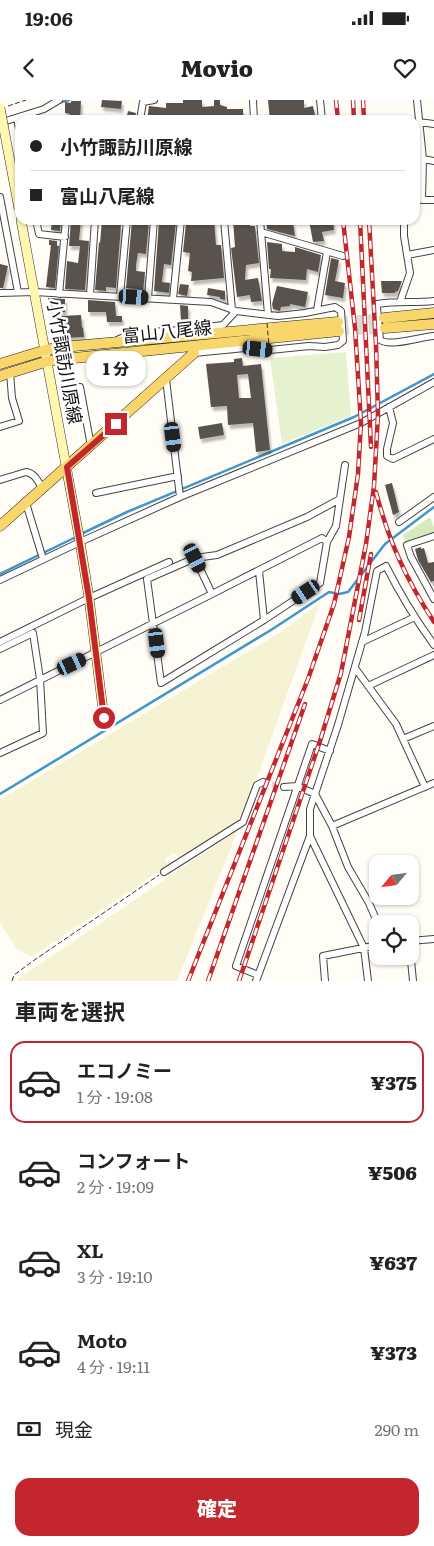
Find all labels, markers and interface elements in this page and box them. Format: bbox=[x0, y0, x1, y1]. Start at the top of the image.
text: 19:06 bbox=[25, 4, 73, 32]
text: Movio bbox=[181, 51, 253, 84]
icon: back bbox=[15, 54, 43, 82]
icon: heart bbox=[391, 54, 419, 82]
text: 小竹諏訪川原線 bbox=[60, 132, 193, 160]
text: 富山八尾線 bbox=[60, 181, 155, 209]
car bbox=[118, 289, 149, 305]
street label: 小竹諏訪川原線 bbox=[41, 297, 90, 426]
street label: 富山八尾線 bbox=[121, 312, 213, 349]
car bbox=[242, 340, 273, 358]
callout: 1 分 bbox=[86, 352, 146, 386]
text: 1 分 bbox=[103, 356, 129, 380]
route end bbox=[105, 413, 127, 435]
car bbox=[163, 421, 182, 453]
car bbox=[181, 541, 208, 575]
car bbox=[289, 577, 322, 607]
car bbox=[147, 627, 166, 659]
car bbox=[55, 651, 88, 677]
route start bbox=[93, 707, 115, 729]
north arrow bbox=[369, 855, 419, 905]
map controls bbox=[369, 855, 419, 965]
button: locate bbox=[369, 915, 419, 965]
text: 車両を選択 bbox=[15, 994, 125, 1027]
text: エコノミー bbox=[77, 1056, 172, 1084]
icon: car bbox=[17, 1060, 62, 1105]
text: ¥375 bbox=[371, 1068, 417, 1096]
text: 1 分 · 19:08 bbox=[77, 1084, 153, 1108]
text: コンフォート bbox=[77, 1146, 190, 1174]
icon: car bbox=[17, 1150, 62, 1195]
text: ¥506 bbox=[368, 1158, 417, 1186]
text: 2 分 · 19:09 bbox=[77, 1174, 154, 1198]
text: XL bbox=[77, 1236, 104, 1264]
icon: car bbox=[17, 1240, 62, 1285]
text: ¥637 bbox=[370, 1248, 417, 1276]
text: 3 分 · 19:10 bbox=[77, 1264, 153, 1288]
text: Moto bbox=[77, 1326, 127, 1354]
icon: car bbox=[17, 1330, 62, 1375]
text: ¥373 bbox=[370, 1338, 417, 1366]
text: 4 分 · 19:11 bbox=[77, 1354, 150, 1378]
icon: cash bbox=[15, 1415, 43, 1443]
text: 現金 bbox=[55, 1415, 93, 1443]
text: 290 m bbox=[375, 1417, 419, 1441]
button: 確定 bbox=[15, 1478, 419, 1536]

